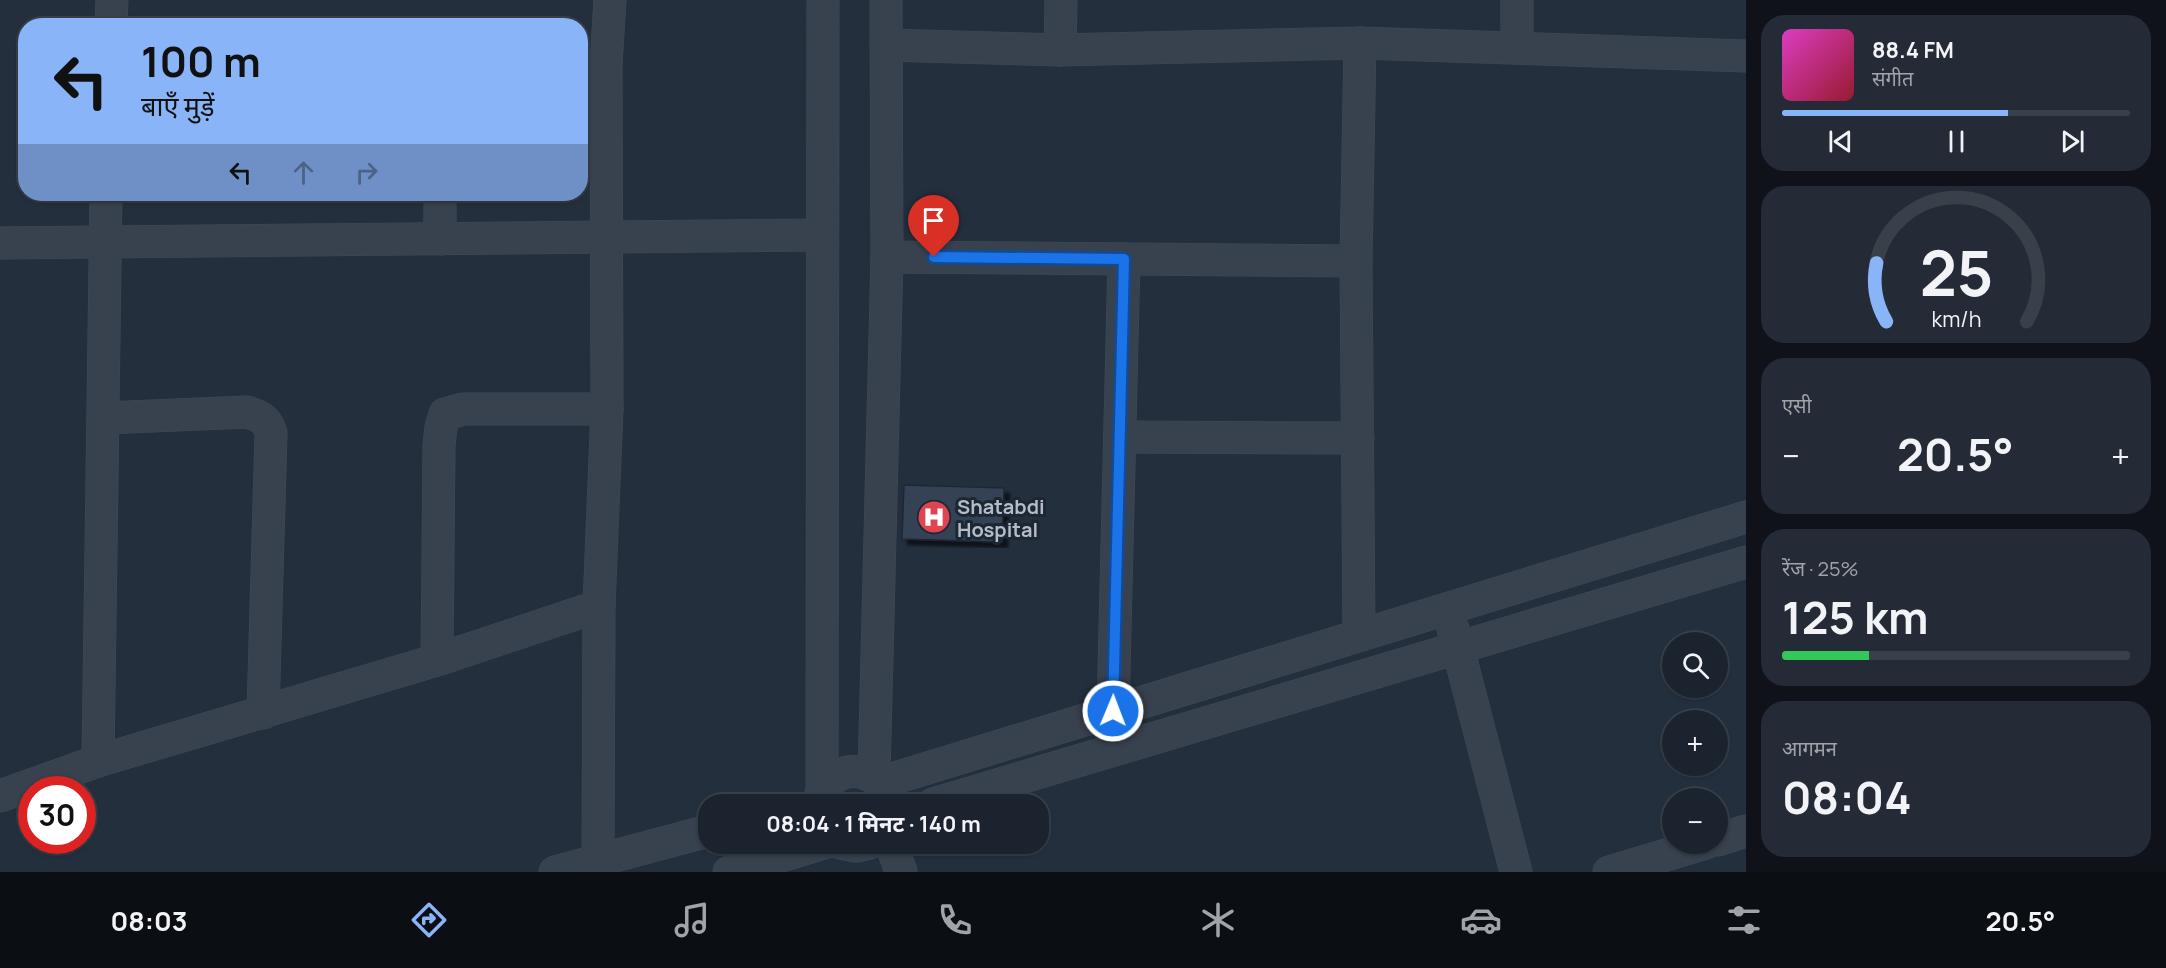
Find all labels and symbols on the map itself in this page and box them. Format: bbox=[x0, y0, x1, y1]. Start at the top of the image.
pin bbox=[908, 195, 959, 257]
place label: Shatabdi Hospital bbox=[957, 493, 1045, 543]
hospital icon: Shatabdi Hospital bbox=[916, 499, 952, 535]
position arrow bbox=[1081, 679, 1145, 743]
speed limit sign: 30 bbox=[18, 776, 96, 854]

